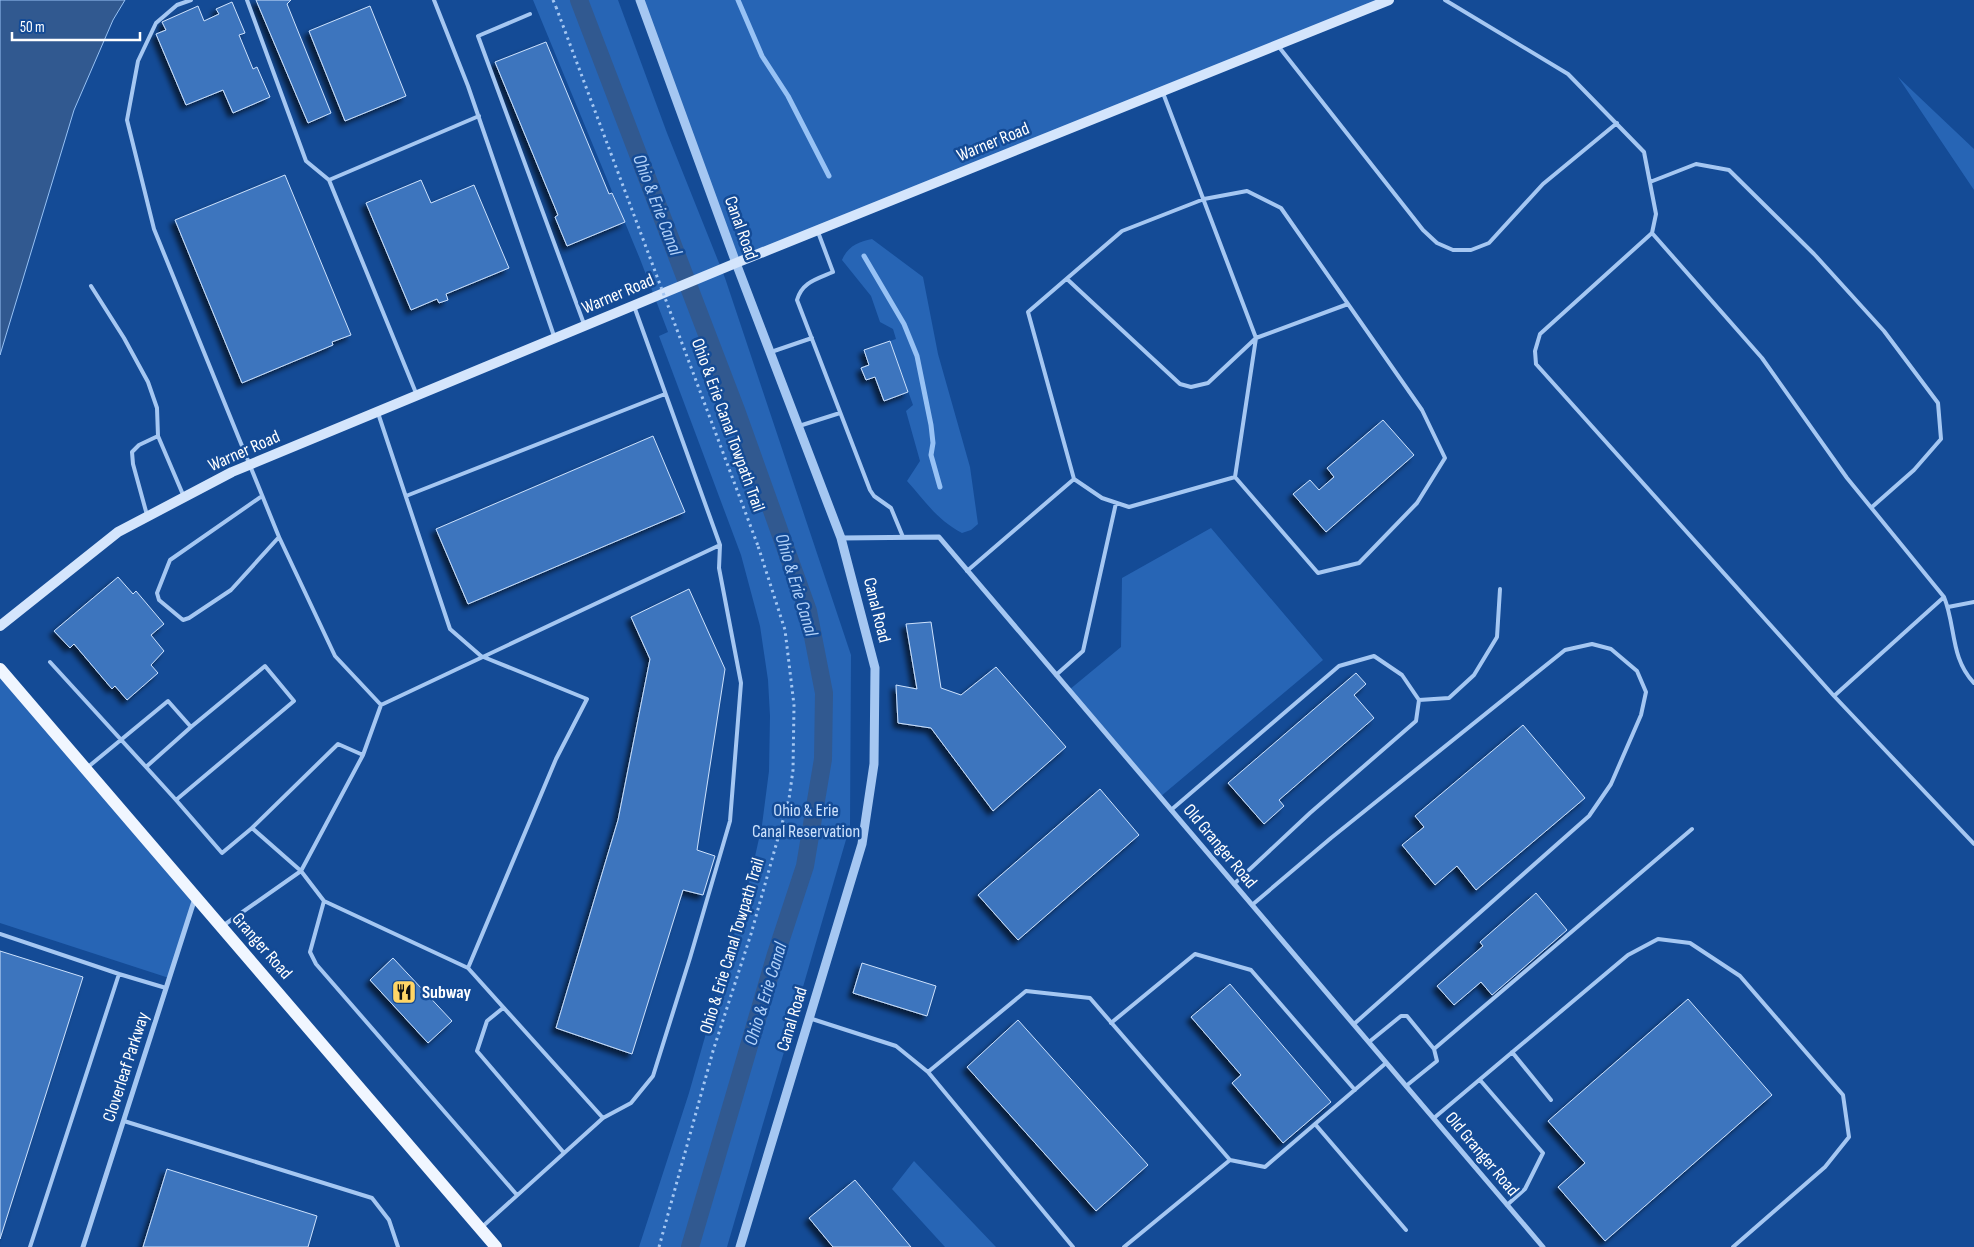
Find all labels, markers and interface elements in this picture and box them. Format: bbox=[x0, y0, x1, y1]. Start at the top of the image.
scale bar bbox=[12, 10, 140, 42]
text: 50 m bbox=[20, 18, 45, 37]
street label: Warner Road bbox=[954, 118, 1032, 166]
water label: Ohio & Erie Canal bbox=[627, 151, 687, 259]
street label: Canal Road bbox=[720, 193, 762, 263]
street label: Warner Road bbox=[579, 269, 657, 319]
street label: Ohio & Erie Canal Towpath Trail bbox=[687, 335, 769, 515]
street label: Warner Road bbox=[205, 426, 283, 476]
water label: Ohio & Erie Canal bbox=[769, 531, 823, 640]
street label: Canal Road bbox=[859, 575, 895, 645]
park label: Ohio & Erie Canal Reservation bbox=[752, 800, 860, 842]
street label: Old Granger Road bbox=[1179, 800, 1261, 892]
street label: Ohio & Erie Canal Towpath Trail bbox=[695, 855, 769, 1037]
street label: Granger Road bbox=[228, 909, 296, 983]
water label: Ohio & Erie Canal bbox=[740, 940, 792, 1048]
restaurant icon: Subway bbox=[391, 979, 417, 1005]
place label: Subway bbox=[422, 982, 472, 1003]
street label: Canal Road bbox=[772, 984, 812, 1054]
street label: Cloverleaf Parkway bbox=[98, 1009, 154, 1125]
street label: Old Granger Road bbox=[1441, 1108, 1523, 1200]

